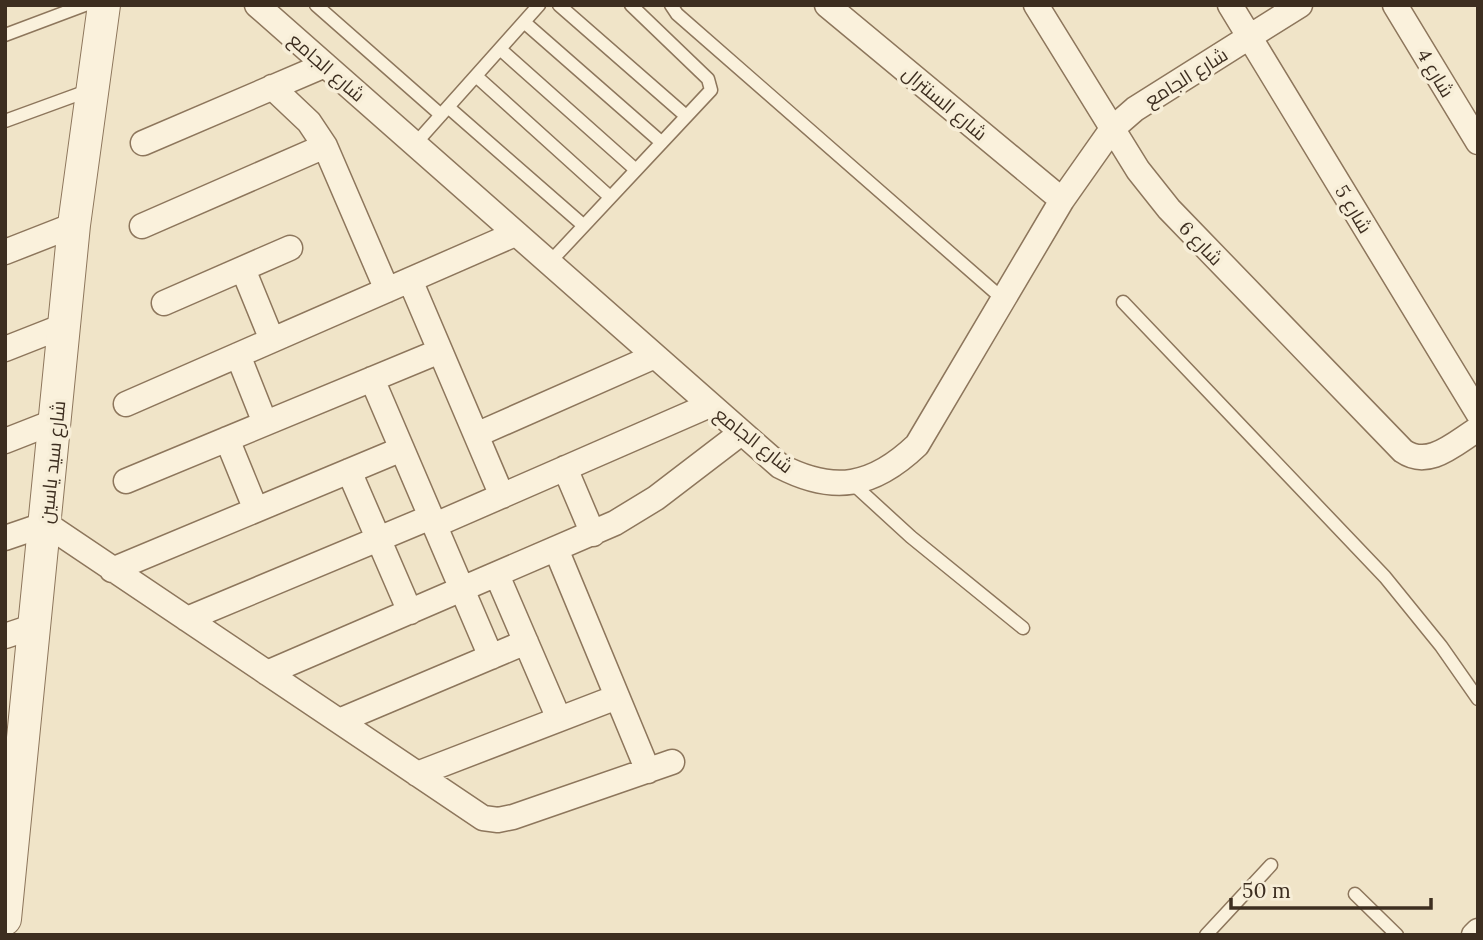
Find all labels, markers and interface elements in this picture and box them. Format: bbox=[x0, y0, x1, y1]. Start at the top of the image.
street label: شارع الجامع bbox=[283, 27, 370, 108]
street label: شارع الجامع bbox=[1140, 42, 1233, 114]
street label: شارع 4 bbox=[1411, 44, 1460, 103]
street label: شارع السنترال bbox=[897, 61, 992, 147]
street label: شارع 5 bbox=[1329, 180, 1378, 239]
street label: شارع 6 bbox=[1173, 216, 1228, 272]
street label: شارع سيد ياسين bbox=[34, 399, 72, 525]
street label: شارع الجامع bbox=[709, 402, 798, 480]
scale bar bbox=[1231, 866, 1430, 910]
text: 50 m bbox=[1242, 877, 1291, 904]

